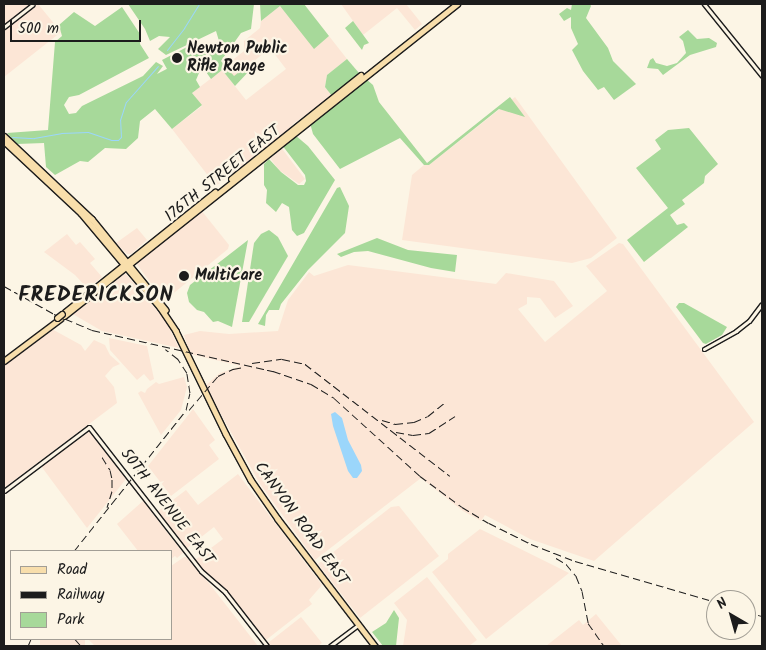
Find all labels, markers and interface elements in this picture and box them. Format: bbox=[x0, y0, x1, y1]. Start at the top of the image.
scale bar bbox=[12, 10, 144, 42]
text: 500 m bbox=[18, 17, 59, 41]
place label: Newton Public Rifle Range bbox=[187, 39, 288, 77]
marker: Newton Public Rifle Range bbox=[171, 52, 183, 64]
street label: 176TH STREET EAST bbox=[161, 121, 285, 227]
place label: MultiCare bbox=[195, 266, 262, 286]
marker: MultiCare bbox=[177, 269, 191, 283]
district label: FREDERICKSON bbox=[17, 283, 175, 309]
street label: 50TH AVENUE EAST bbox=[116, 445, 218, 569]
street label: CANYON ROAD EAST bbox=[250, 458, 352, 590]
legend bbox=[10, 550, 172, 640]
text: Road bbox=[57, 558, 87, 582]
text: Railway bbox=[57, 583, 104, 607]
north arrow bbox=[706, 590, 756, 640]
text: N bbox=[712, 593, 733, 615]
text: Park bbox=[57, 608, 84, 632]

